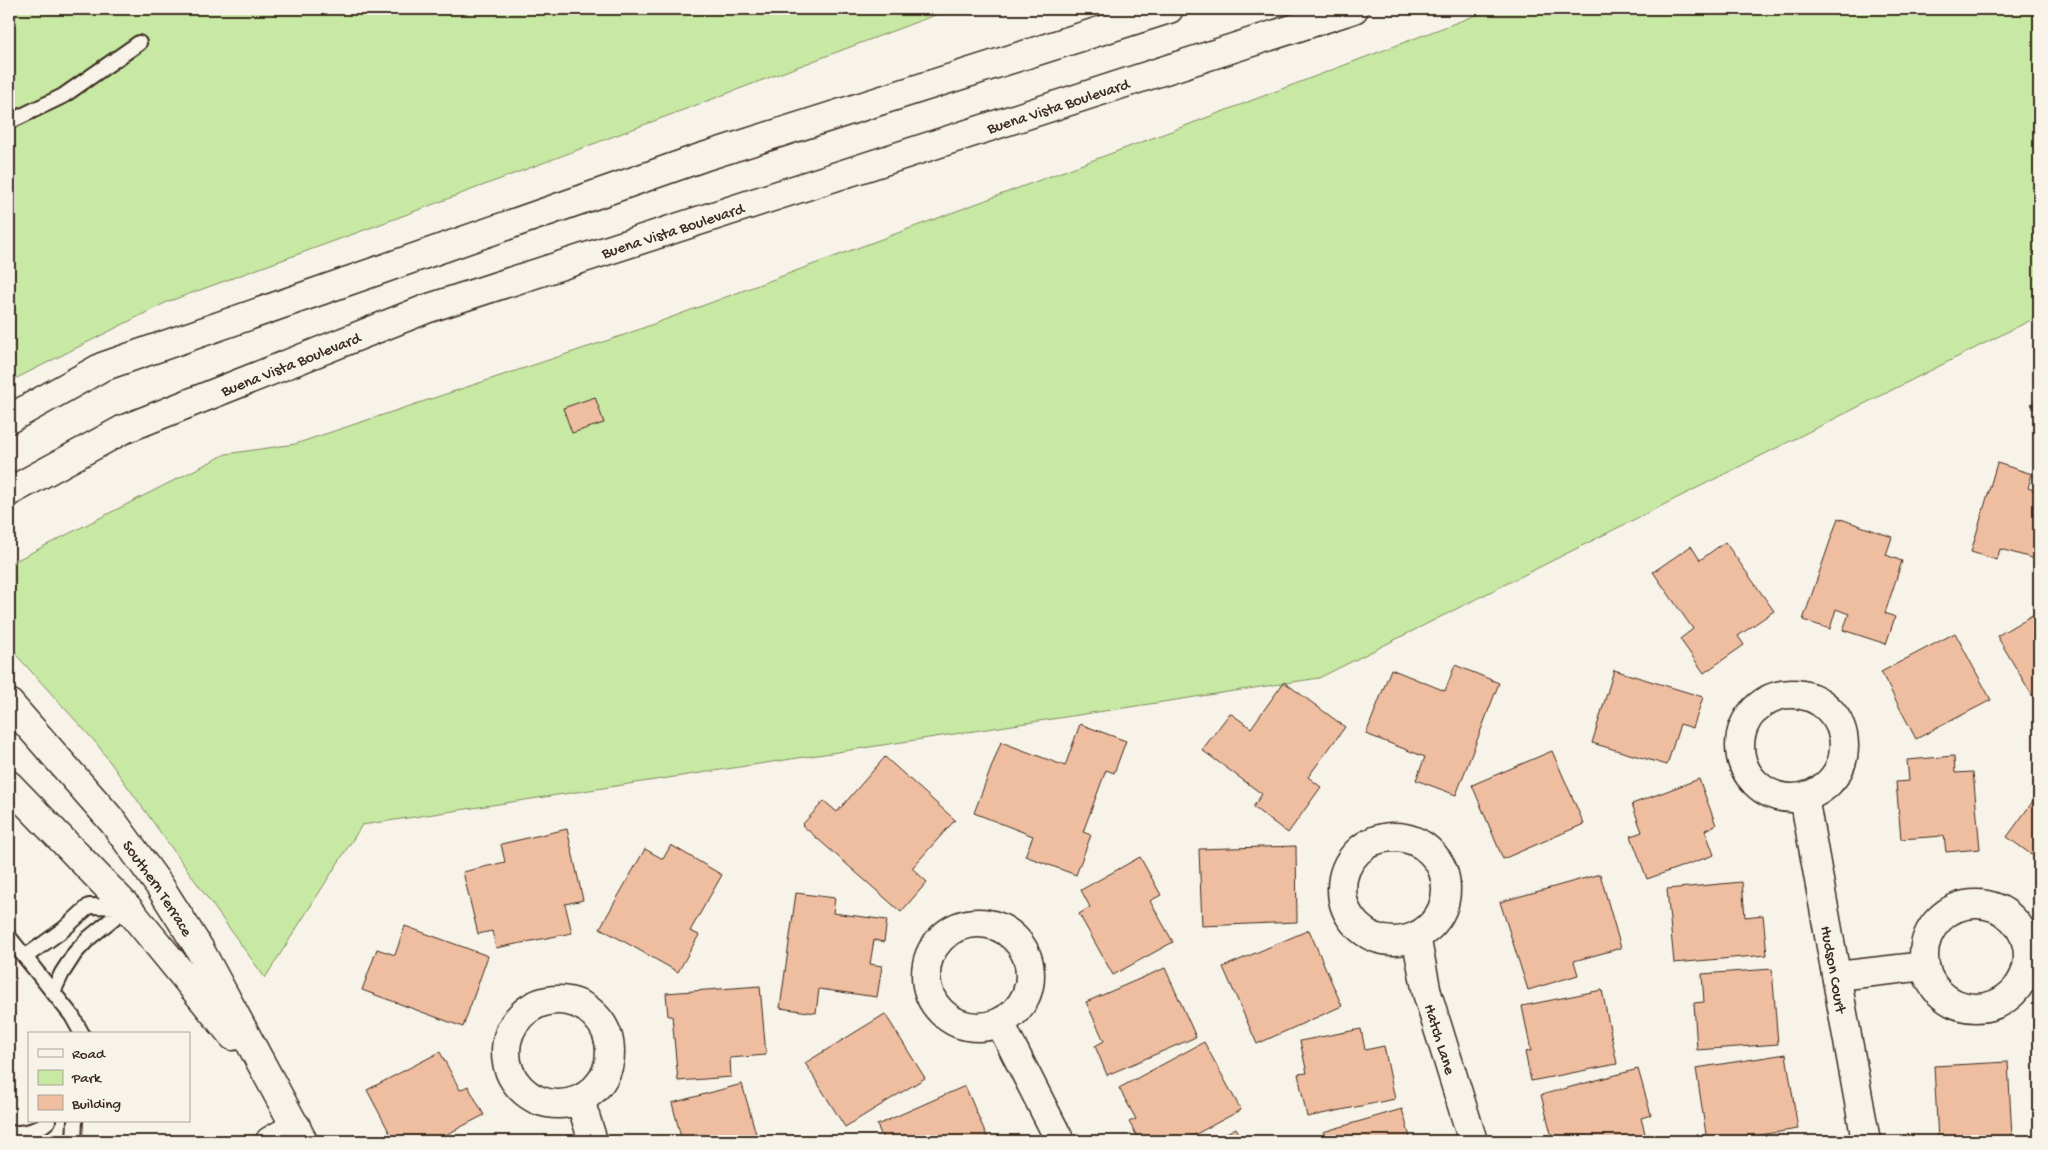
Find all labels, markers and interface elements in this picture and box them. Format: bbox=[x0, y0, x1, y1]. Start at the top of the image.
street label: Buena Vista Boulevard bbox=[984, 76, 1134, 140]
street label: Buena Vista Boulevard bbox=[599, 200, 749, 265]
street label: Buena Vista Boulevard bbox=[218, 329, 366, 403]
street label: Southern Terrace bbox=[117, 838, 196, 942]
street label: Hudson Court bbox=[1814, 925, 1849, 1016]
street label: Hatch Lane bbox=[1418, 1002, 1458, 1078]
legend bbox=[28, 1032, 190, 1122]
text: Road bbox=[72, 1046, 106, 1064]
text: Park bbox=[71, 1070, 102, 1088]
text: Building bbox=[71, 1096, 121, 1114]

